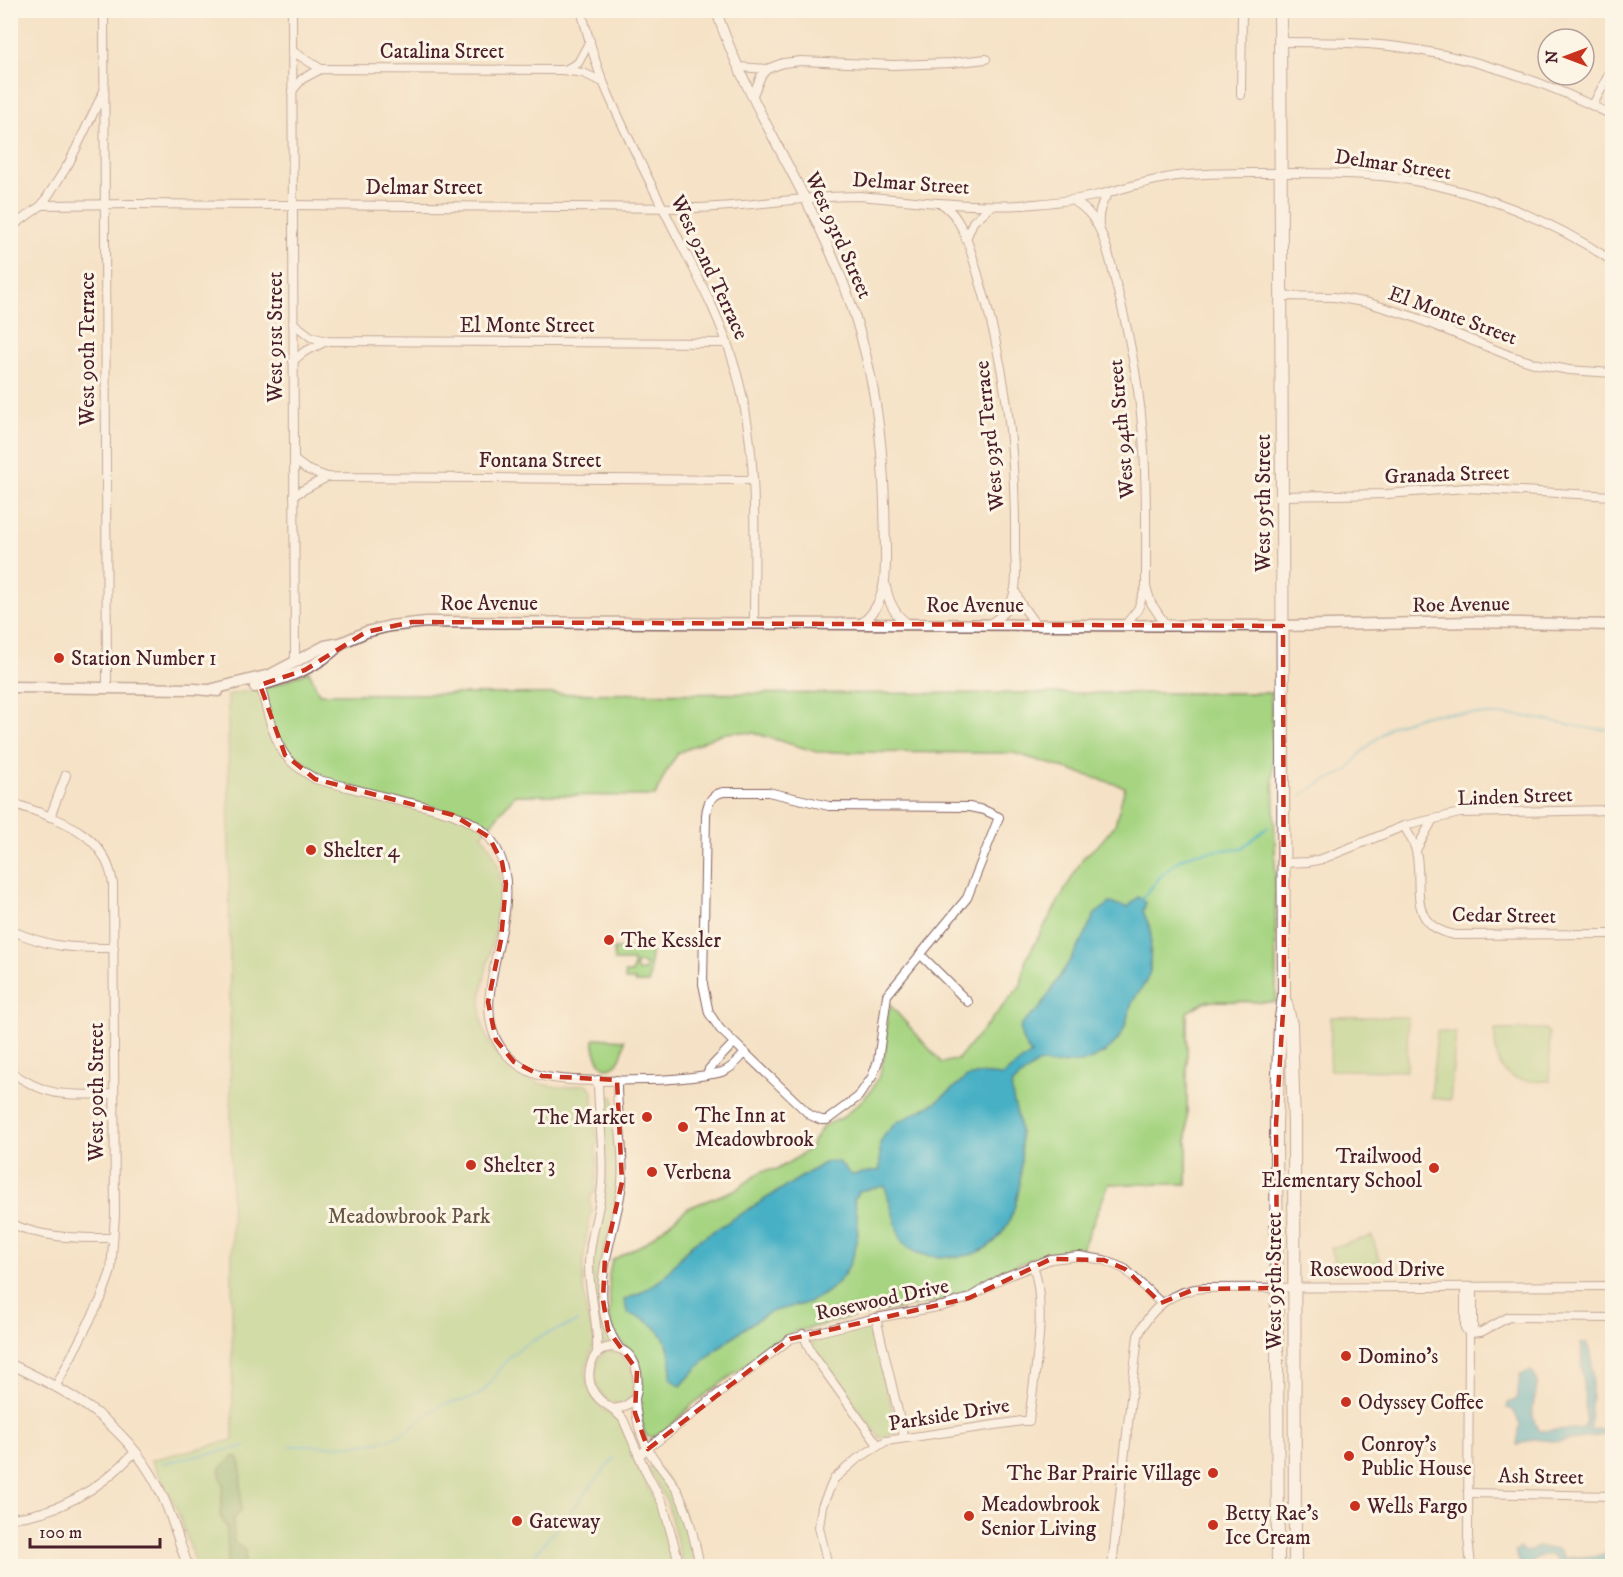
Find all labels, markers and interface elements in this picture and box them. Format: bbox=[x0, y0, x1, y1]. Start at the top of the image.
north arrow bbox=[1536, 27, 1596, 87]
street label: Catalina Street bbox=[380, 39, 504, 65]
text: N bbox=[1542, 50, 1562, 64]
street label: Delmar Street bbox=[1333, 144, 1453, 186]
street label: West 93rd Street bbox=[798, 167, 878, 303]
street label: Delmar Street bbox=[851, 167, 971, 201]
street label: Delmar Street bbox=[365, 175, 483, 201]
street label: West 92nd Terrace bbox=[664, 190, 754, 344]
street label: West 91st Street bbox=[263, 271, 289, 404]
street label: West 90th Terrace bbox=[75, 272, 101, 427]
street label: El Monte Street bbox=[1385, 281, 1521, 351]
street label: El Monte Street bbox=[459, 313, 595, 339]
street label: West 94th Street bbox=[1103, 358, 1141, 501]
street label: West 93rd Terrace bbox=[969, 359, 1011, 513]
street label: West 95th Street bbox=[1251, 434, 1277, 573]
street label: Fontana Street bbox=[479, 448, 602, 474]
street label: Granada Street bbox=[1384, 460, 1510, 490]
street label: Roe Avenue bbox=[440, 591, 538, 617]
street label: Roe Avenue bbox=[1412, 591, 1510, 619]
street label: Roe Avenue bbox=[926, 593, 1024, 619]
place label: Station Number 1 bbox=[71, 646, 217, 672]
marker: Station Number 1 bbox=[52, 651, 66, 665]
street label: Linden Street bbox=[1457, 782, 1574, 812]
place label: Shelter 4 bbox=[323, 838, 401, 864]
marker: Shelter 4 bbox=[304, 843, 318, 857]
street label: Cedar Street bbox=[1452, 902, 1556, 930]
place label: The Kessler bbox=[621, 928, 721, 954]
marker: The Kessler bbox=[602, 933, 616, 947]
street label: West 90th Street bbox=[84, 1022, 110, 1162]
place label: The Inn at Meadowbrook bbox=[695, 1103, 815, 1153]
place label: The Market bbox=[533, 1105, 635, 1131]
marker: The Market bbox=[640, 1110, 654, 1124]
marker: The Inn at Meadowbrook bbox=[676, 1120, 690, 1134]
place label: Trailwood Elementary School bbox=[1261, 1144, 1423, 1194]
place label: Shelter 3 bbox=[483, 1153, 555, 1179]
marker: Shelter 3 bbox=[464, 1158, 478, 1172]
place label: Verbena bbox=[663, 1160, 731, 1186]
marker: Trailwood Elementary School bbox=[1427, 1161, 1441, 1175]
marker: Verbena bbox=[645, 1165, 659, 1179]
park label: Meadowbrook Park bbox=[328, 1204, 491, 1230]
street label: West 95th Street bbox=[1262, 1212, 1288, 1351]
street label: Rosewood Drive bbox=[1309, 1257, 1445, 1283]
street label: Rosewood Drive bbox=[813, 1273, 951, 1327]
place label: Domino's bbox=[1358, 1344, 1438, 1370]
marker: Domino's bbox=[1339, 1349, 1353, 1363]
place label: Odyssey Coffee bbox=[1358, 1390, 1484, 1416]
street label: Parkside Drive bbox=[887, 1393, 1012, 1437]
marker: Odyssey Coffee bbox=[1339, 1395, 1353, 1409]
place label: Conroy's Public House bbox=[1361, 1432, 1472, 1482]
marker: Conroy's Public House bbox=[1342, 1449, 1356, 1463]
place label: The Bar Prairie Village bbox=[1007, 1461, 1201, 1487]
street label: Ash Street bbox=[1498, 1463, 1584, 1491]
marker: The Bar Prairie Village bbox=[1206, 1466, 1220, 1480]
place label: Meadowbrook Senior Living bbox=[981, 1492, 1101, 1542]
place label: Wells Fargo bbox=[1366, 1494, 1467, 1520]
marker: Wells Fargo bbox=[1348, 1499, 1362, 1513]
place label: Betty Rae's Ice Cream bbox=[1225, 1501, 1319, 1551]
place label: Gateway bbox=[529, 1509, 601, 1535]
marker: Meadowbrook Senior Living bbox=[962, 1509, 976, 1523]
scale bar bbox=[30, 1511, 160, 1549]
marker: Gateway bbox=[510, 1514, 524, 1528]
marker: Betty Rae's Ice Cream bbox=[1206, 1518, 1220, 1532]
text: 100 m bbox=[39, 1522, 82, 1544]

